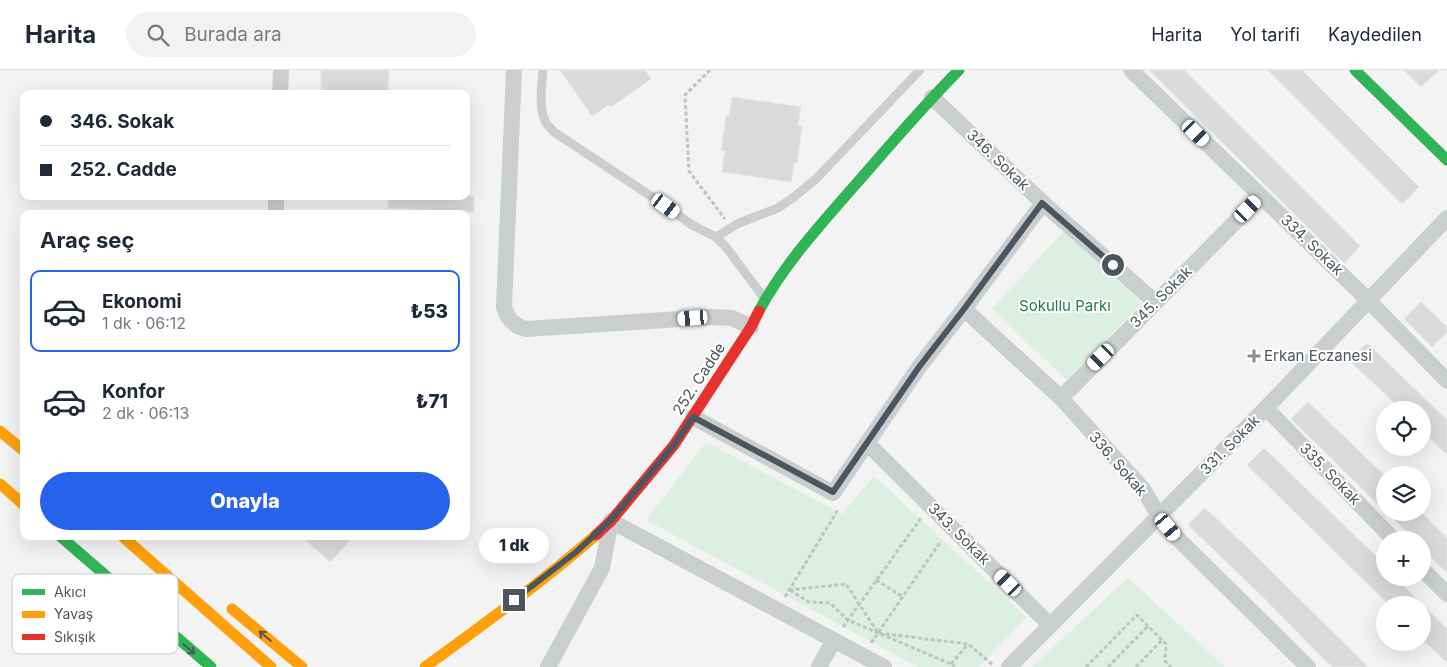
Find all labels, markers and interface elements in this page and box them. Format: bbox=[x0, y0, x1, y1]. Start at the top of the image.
search box bbox=[126, 12, 476, 57]
text: Harita bbox=[25, 20, 96, 49]
icon: search bbox=[144, 21, 172, 49]
text: Burada ara bbox=[184, 23, 282, 46]
text: Harita bbox=[1151, 24, 1202, 45]
text: Yol tarifi bbox=[1230, 24, 1300, 45]
text: Kaydedilen bbox=[1328, 24, 1422, 45]
text: 346. Sokak bbox=[70, 110, 174, 133]
car bbox=[1180, 117, 1212, 149]
street label: 346. Sokak bbox=[963, 125, 1034, 195]
text: 252. Cadde bbox=[70, 158, 177, 181]
car bbox=[649, 191, 682, 221]
car bbox=[1232, 193, 1263, 225]
street label: 334. Sokak bbox=[1277, 210, 1348, 280]
text: Araç seç bbox=[40, 227, 134, 253]
route start bbox=[1102, 254, 1124, 276]
street label: 345. Sokak bbox=[1126, 261, 1196, 332]
icon: car bbox=[42, 289, 87, 334]
text: Ekonomi bbox=[102, 290, 182, 313]
park label: Sokullu Parkı bbox=[1019, 296, 1111, 315]
text: ₺53 bbox=[411, 300, 448, 323]
car bbox=[677, 309, 708, 327]
text: 1 dk · 06:12 bbox=[102, 313, 186, 333]
street label: 252. Cadde bbox=[668, 339, 729, 418]
car bbox=[1085, 341, 1116, 373]
place label: Erkan Eczanesi bbox=[1264, 346, 1372, 365]
marker: Erkan Eczanesi bbox=[1248, 350, 1260, 362]
icon: car bbox=[42, 379, 87, 424]
text: Konfor bbox=[102, 380, 165, 403]
text: ₺71 bbox=[416, 390, 448, 413]
map controls bbox=[1376, 401, 1431, 651]
button: locate bbox=[1376, 401, 1431, 456]
text: 2 dk · 06:13 bbox=[102, 403, 189, 423]
street label: 331. Sokak bbox=[1196, 410, 1264, 478]
street label: 336. Sokak bbox=[1085, 427, 1152, 500]
street label: 335. Sokak bbox=[1296, 439, 1365, 509]
button: layers bbox=[1376, 466, 1431, 521]
button: Onayla bbox=[40, 472, 450, 530]
street label: 343. Sokak bbox=[924, 499, 995, 569]
car bbox=[1152, 511, 1183, 543]
callout: 1 dk bbox=[479, 528, 549, 562]
button: + bbox=[1376, 531, 1431, 586]
text: 1 dk bbox=[499, 535, 529, 555]
car bbox=[992, 567, 1023, 599]
legend bbox=[12, 574, 178, 654]
text: Akıcı bbox=[54, 583, 86, 600]
route end bbox=[503, 589, 525, 611]
button: − bbox=[1376, 596, 1431, 651]
text: Yavaş bbox=[54, 605, 93, 622]
text: Sıkışık bbox=[54, 628, 96, 645]
one-way arrow bbox=[258, 630, 271, 642]
one-way arrow bbox=[183, 643, 196, 654]

